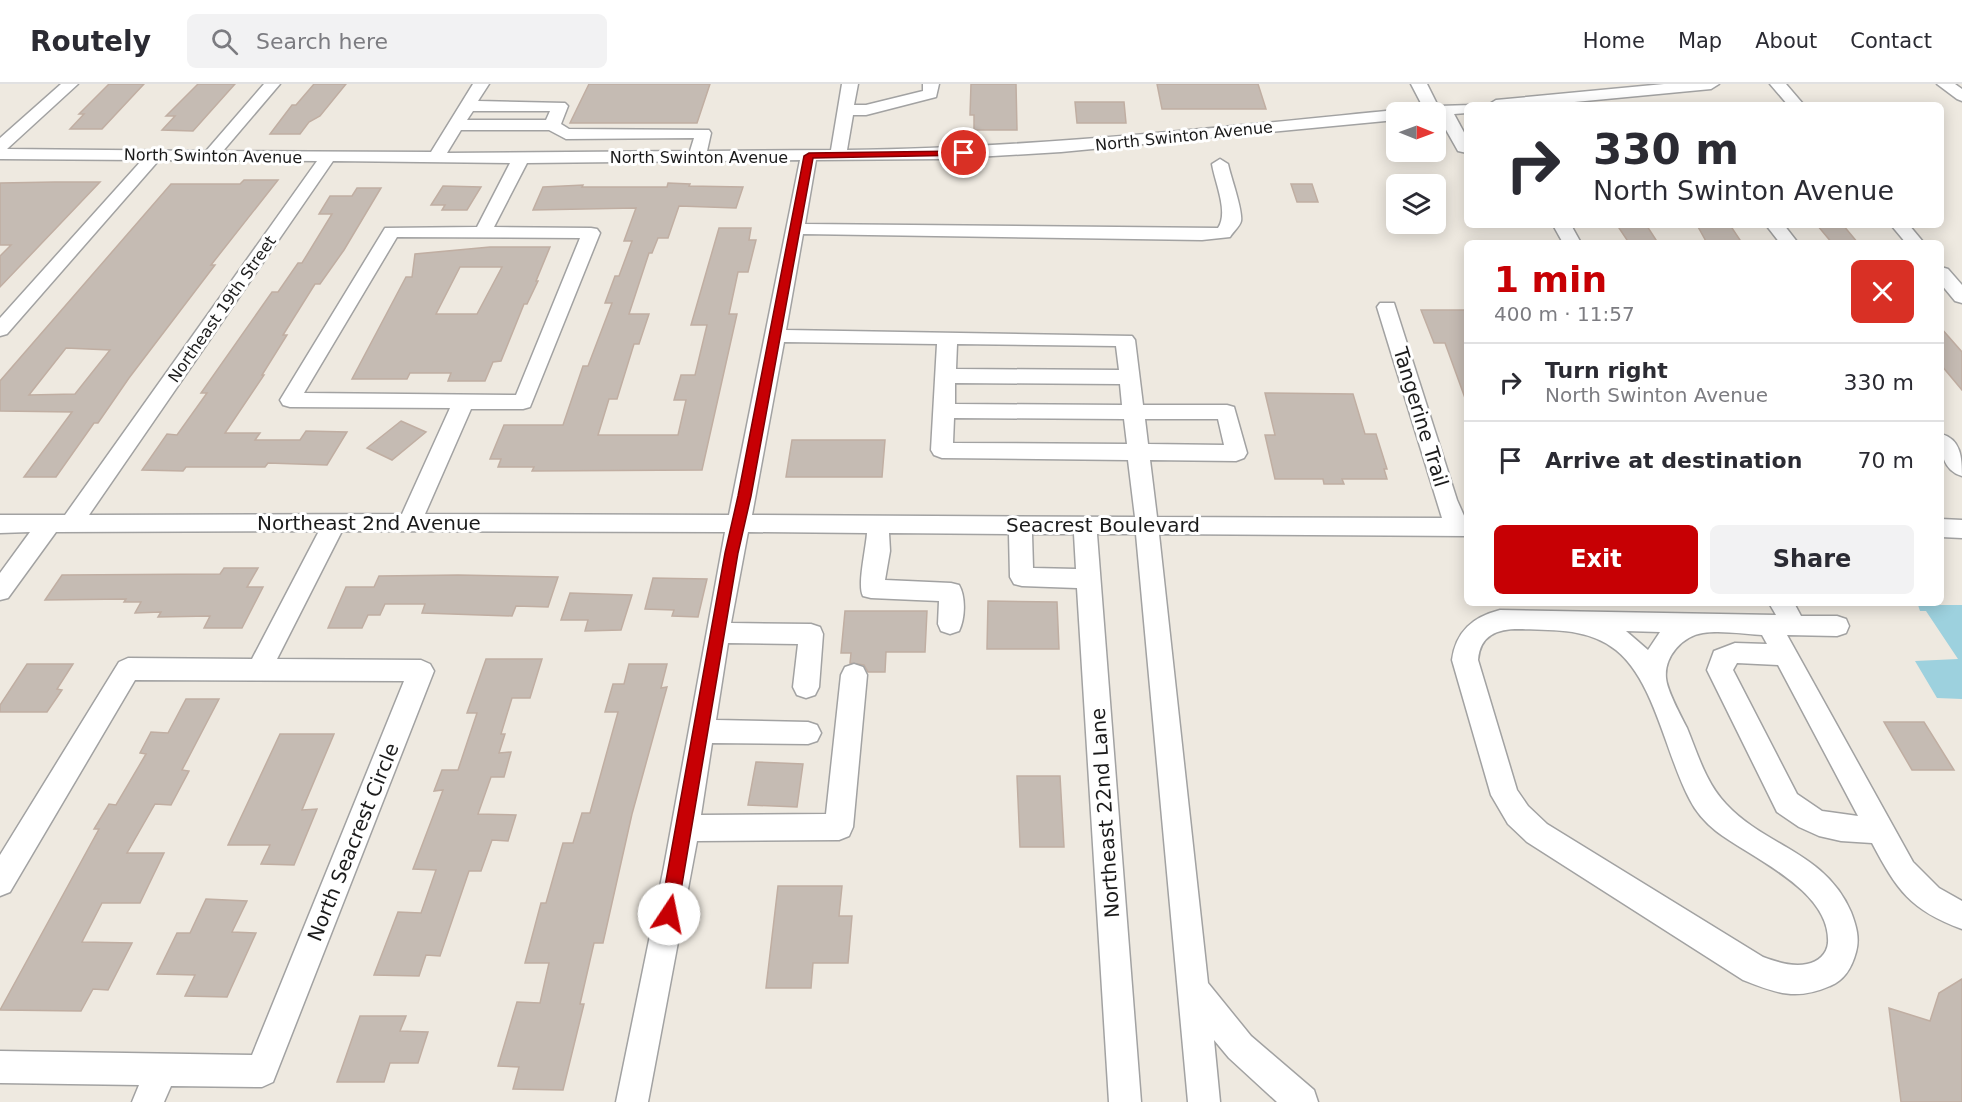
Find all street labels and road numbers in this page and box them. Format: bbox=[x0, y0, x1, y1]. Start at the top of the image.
street label: North Swinton Avenue bbox=[1094, 117, 1274, 155]
street label: North Swinton Avenue bbox=[124, 145, 302, 167]
street label: North Swinton Avenue bbox=[610, 148, 788, 167]
street label: Northeast 19th Street bbox=[164, 232, 280, 386]
street label: Tangerine Trail bbox=[1388, 343, 1454, 490]
street label: Northeast 2nd Avenue bbox=[257, 511, 481, 535]
street label: Seacrest Boulevard bbox=[1006, 513, 1200, 537]
street label: Northeast 22nd Lane bbox=[1086, 707, 1124, 919]
street label: North Seacrest Circle bbox=[302, 739, 404, 945]

